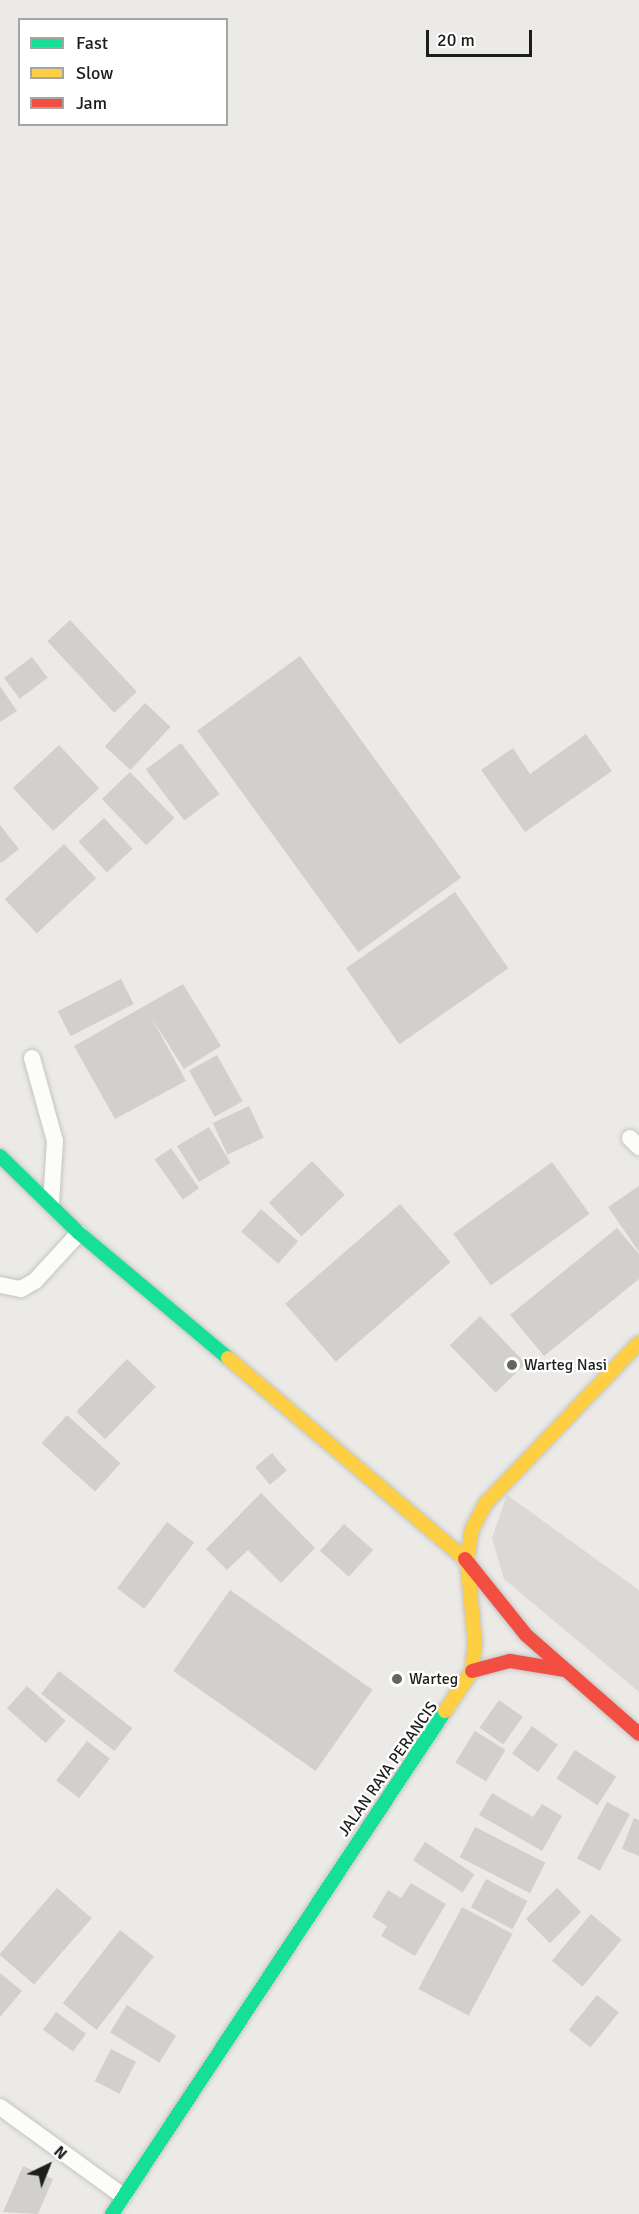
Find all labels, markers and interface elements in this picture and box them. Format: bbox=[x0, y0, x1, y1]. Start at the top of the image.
legend bbox=[18, 18, 228, 126]
scale bar bbox=[429, 18, 536, 56]
text: 20 m bbox=[437, 29, 475, 51]
text: Fast bbox=[76, 32, 108, 54]
text: Slow bbox=[76, 62, 113, 84]
text: Jam bbox=[76, 92, 107, 114]
place label: Warteg Nasi bbox=[524, 1355, 607, 1375]
marker: Warteg Nasi bbox=[505, 1358, 519, 1372]
place label: Warteg bbox=[409, 1669, 458, 1689]
marker: Warteg bbox=[390, 1672, 404, 1686]
street label: JALAN RAYA PERANCIS bbox=[334, 1698, 442, 1840]
north arrow bbox=[18, 2136, 78, 2196]
text: N bbox=[49, 2142, 71, 2164]

